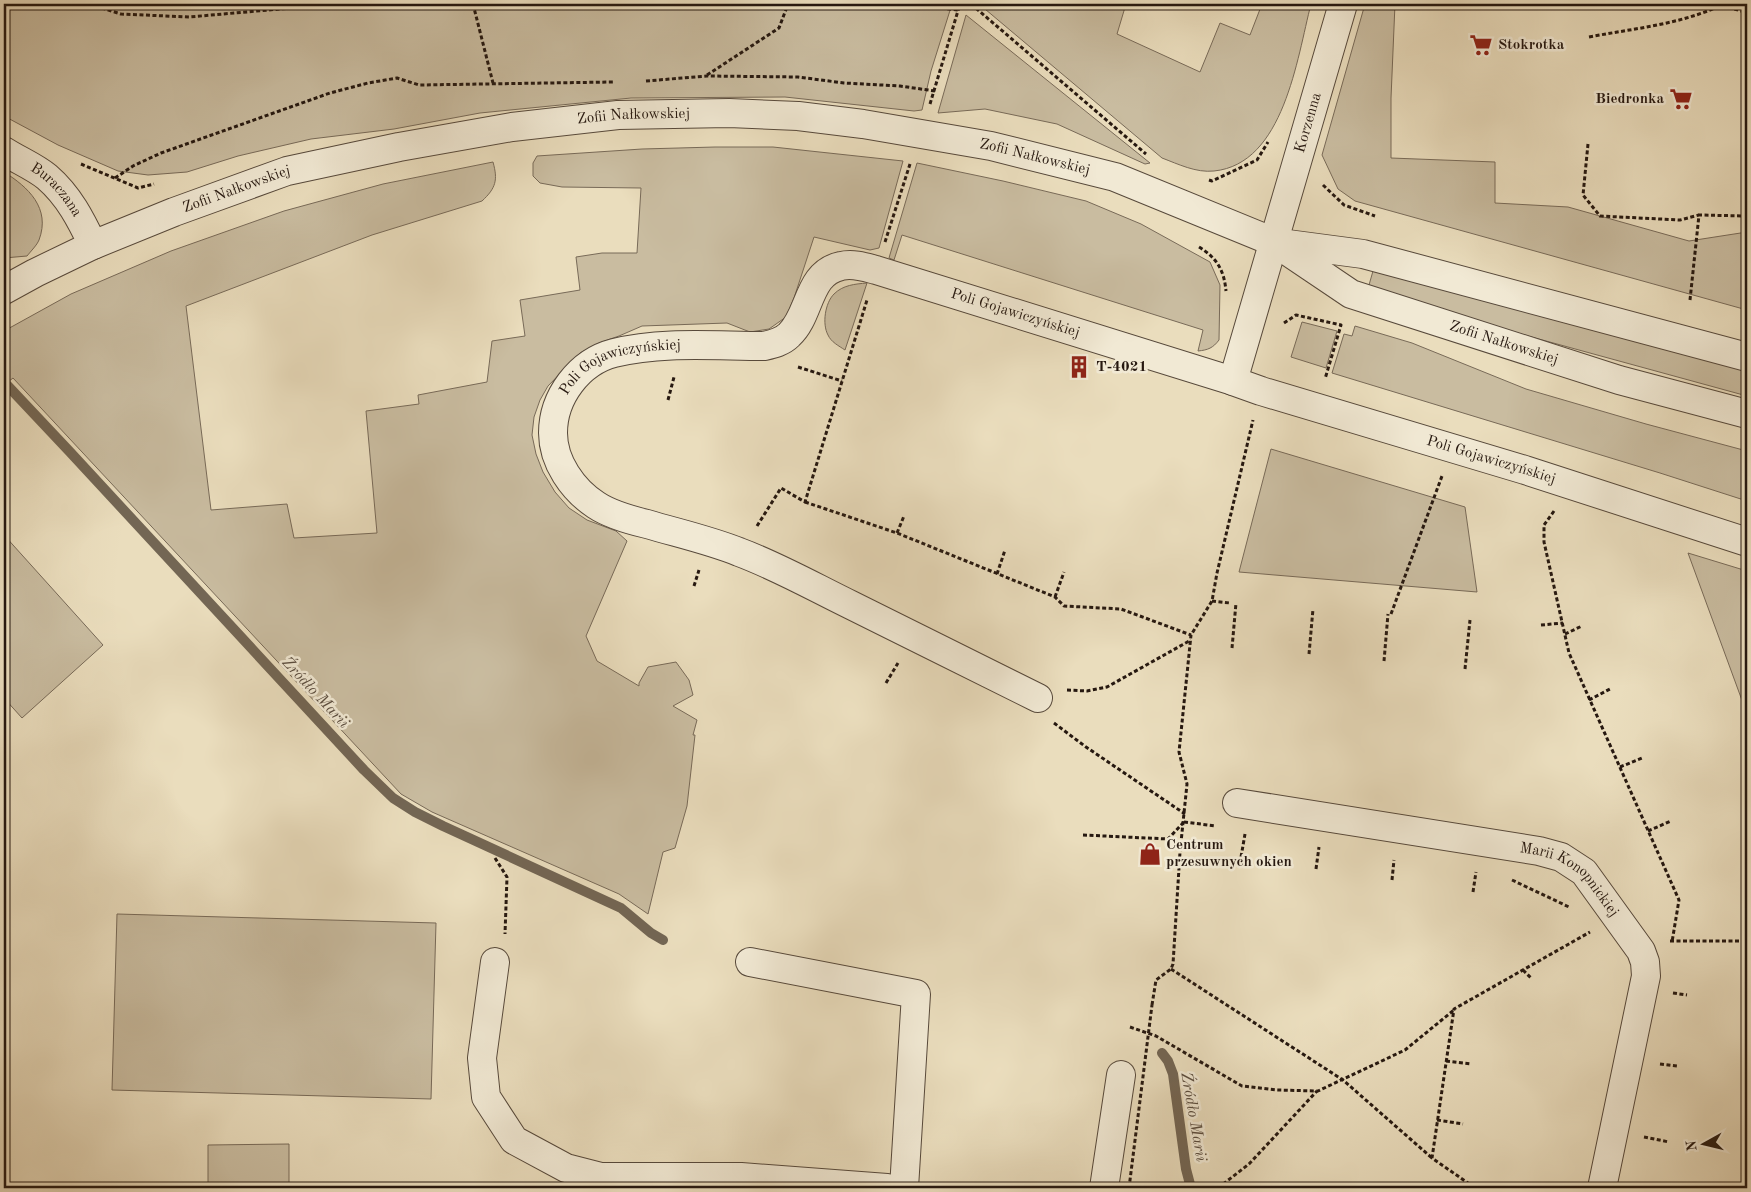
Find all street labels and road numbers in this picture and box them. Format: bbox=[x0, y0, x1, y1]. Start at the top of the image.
street label: Korzenna bbox=[1292, 90, 1324, 155]
street label: Zofii Nałkowskiej bbox=[576, 106, 690, 127]
street label: Zofii Nałkowskiej bbox=[978, 137, 1092, 178]
street label: Buraczana bbox=[28, 160, 85, 220]
street label: Zofii Nałkowskiej bbox=[181, 163, 292, 216]
street label: Poli Gojawiczyńskiej bbox=[949, 286, 1082, 340]
street label: Zofii Nałkowskiej bbox=[1448, 319, 1560, 368]
street label: Poli Gojawiczyńskiej bbox=[557, 338, 681, 398]
street label: Poli Gojawiczyńskiej bbox=[1425, 433, 1558, 487]
street label: Marii Konopnickiej bbox=[1519, 841, 1621, 920]

